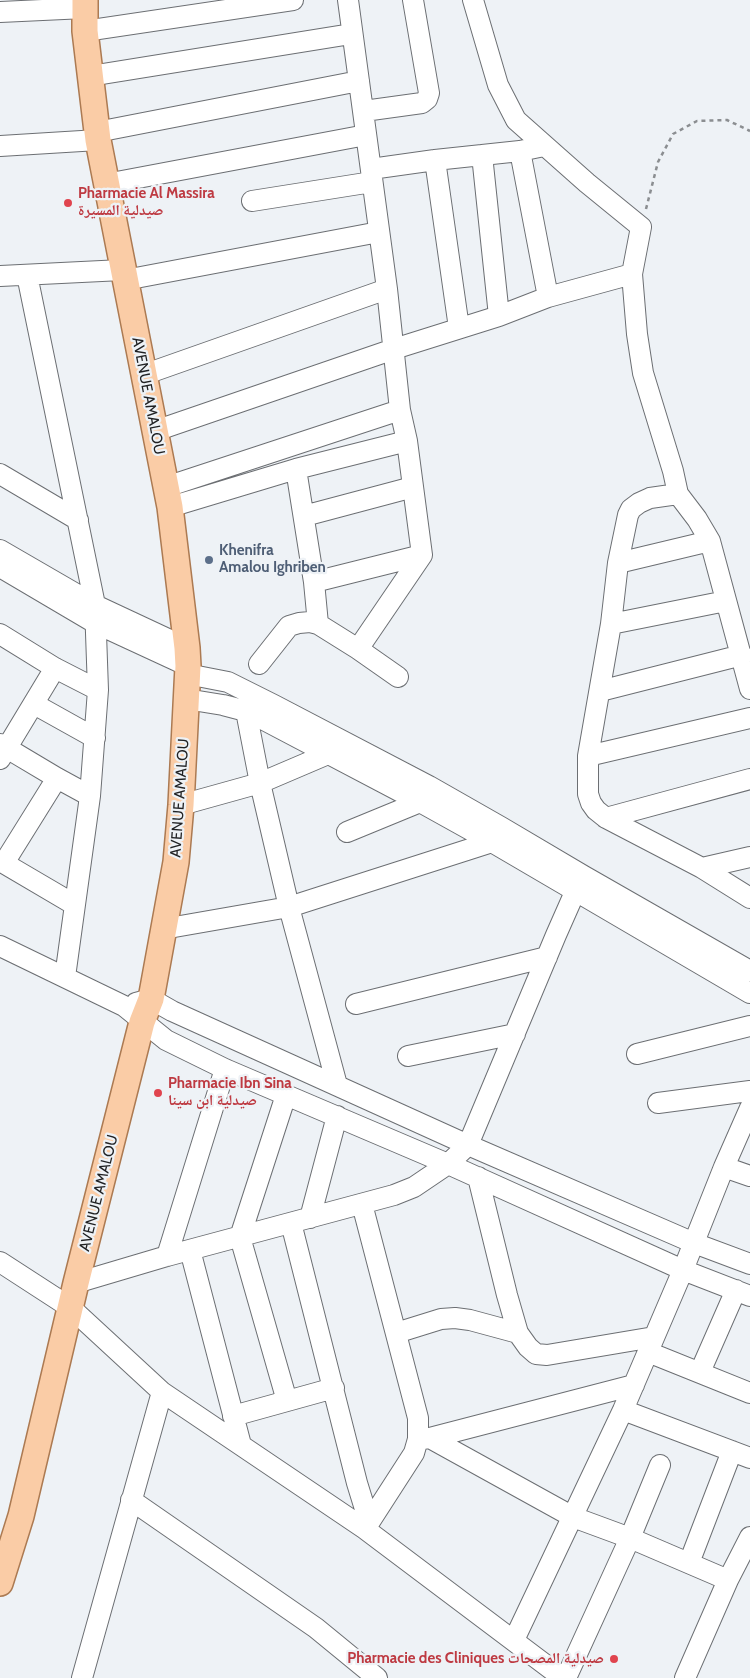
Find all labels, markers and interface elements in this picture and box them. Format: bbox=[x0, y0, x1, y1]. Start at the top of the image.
place label: Pharmacie Al Massira صيدلية المسيرة bbox=[78, 185, 215, 220]
marker: Pharmacie Al Massira صيدلية المسيرة bbox=[62, 197, 74, 209]
street label: AVENUE AMALOU bbox=[128, 336, 168, 456]
place label: Khenifra Amalou Ighriben bbox=[219, 542, 326, 577]
marker: Khenifra Amalou Ighriben bbox=[203, 554, 215, 566]
street label: AVENUE AMALOU bbox=[167, 738, 193, 858]
place label: Pharmacie Ibn Sina صيدلية ابن سينا bbox=[168, 1075, 292, 1110]
marker: Pharmacie Ibn Sina صيدلية ابن سينا bbox=[152, 1087, 164, 1099]
street label: AVENUE AMALOU bbox=[76, 1133, 122, 1253]
place label: Pharmacie des Cliniques صيدلية المصحات bbox=[347, 1650, 604, 1668]
marker: Pharmacie des Cliniques صيدلية المصحات bbox=[608, 1653, 620, 1665]

